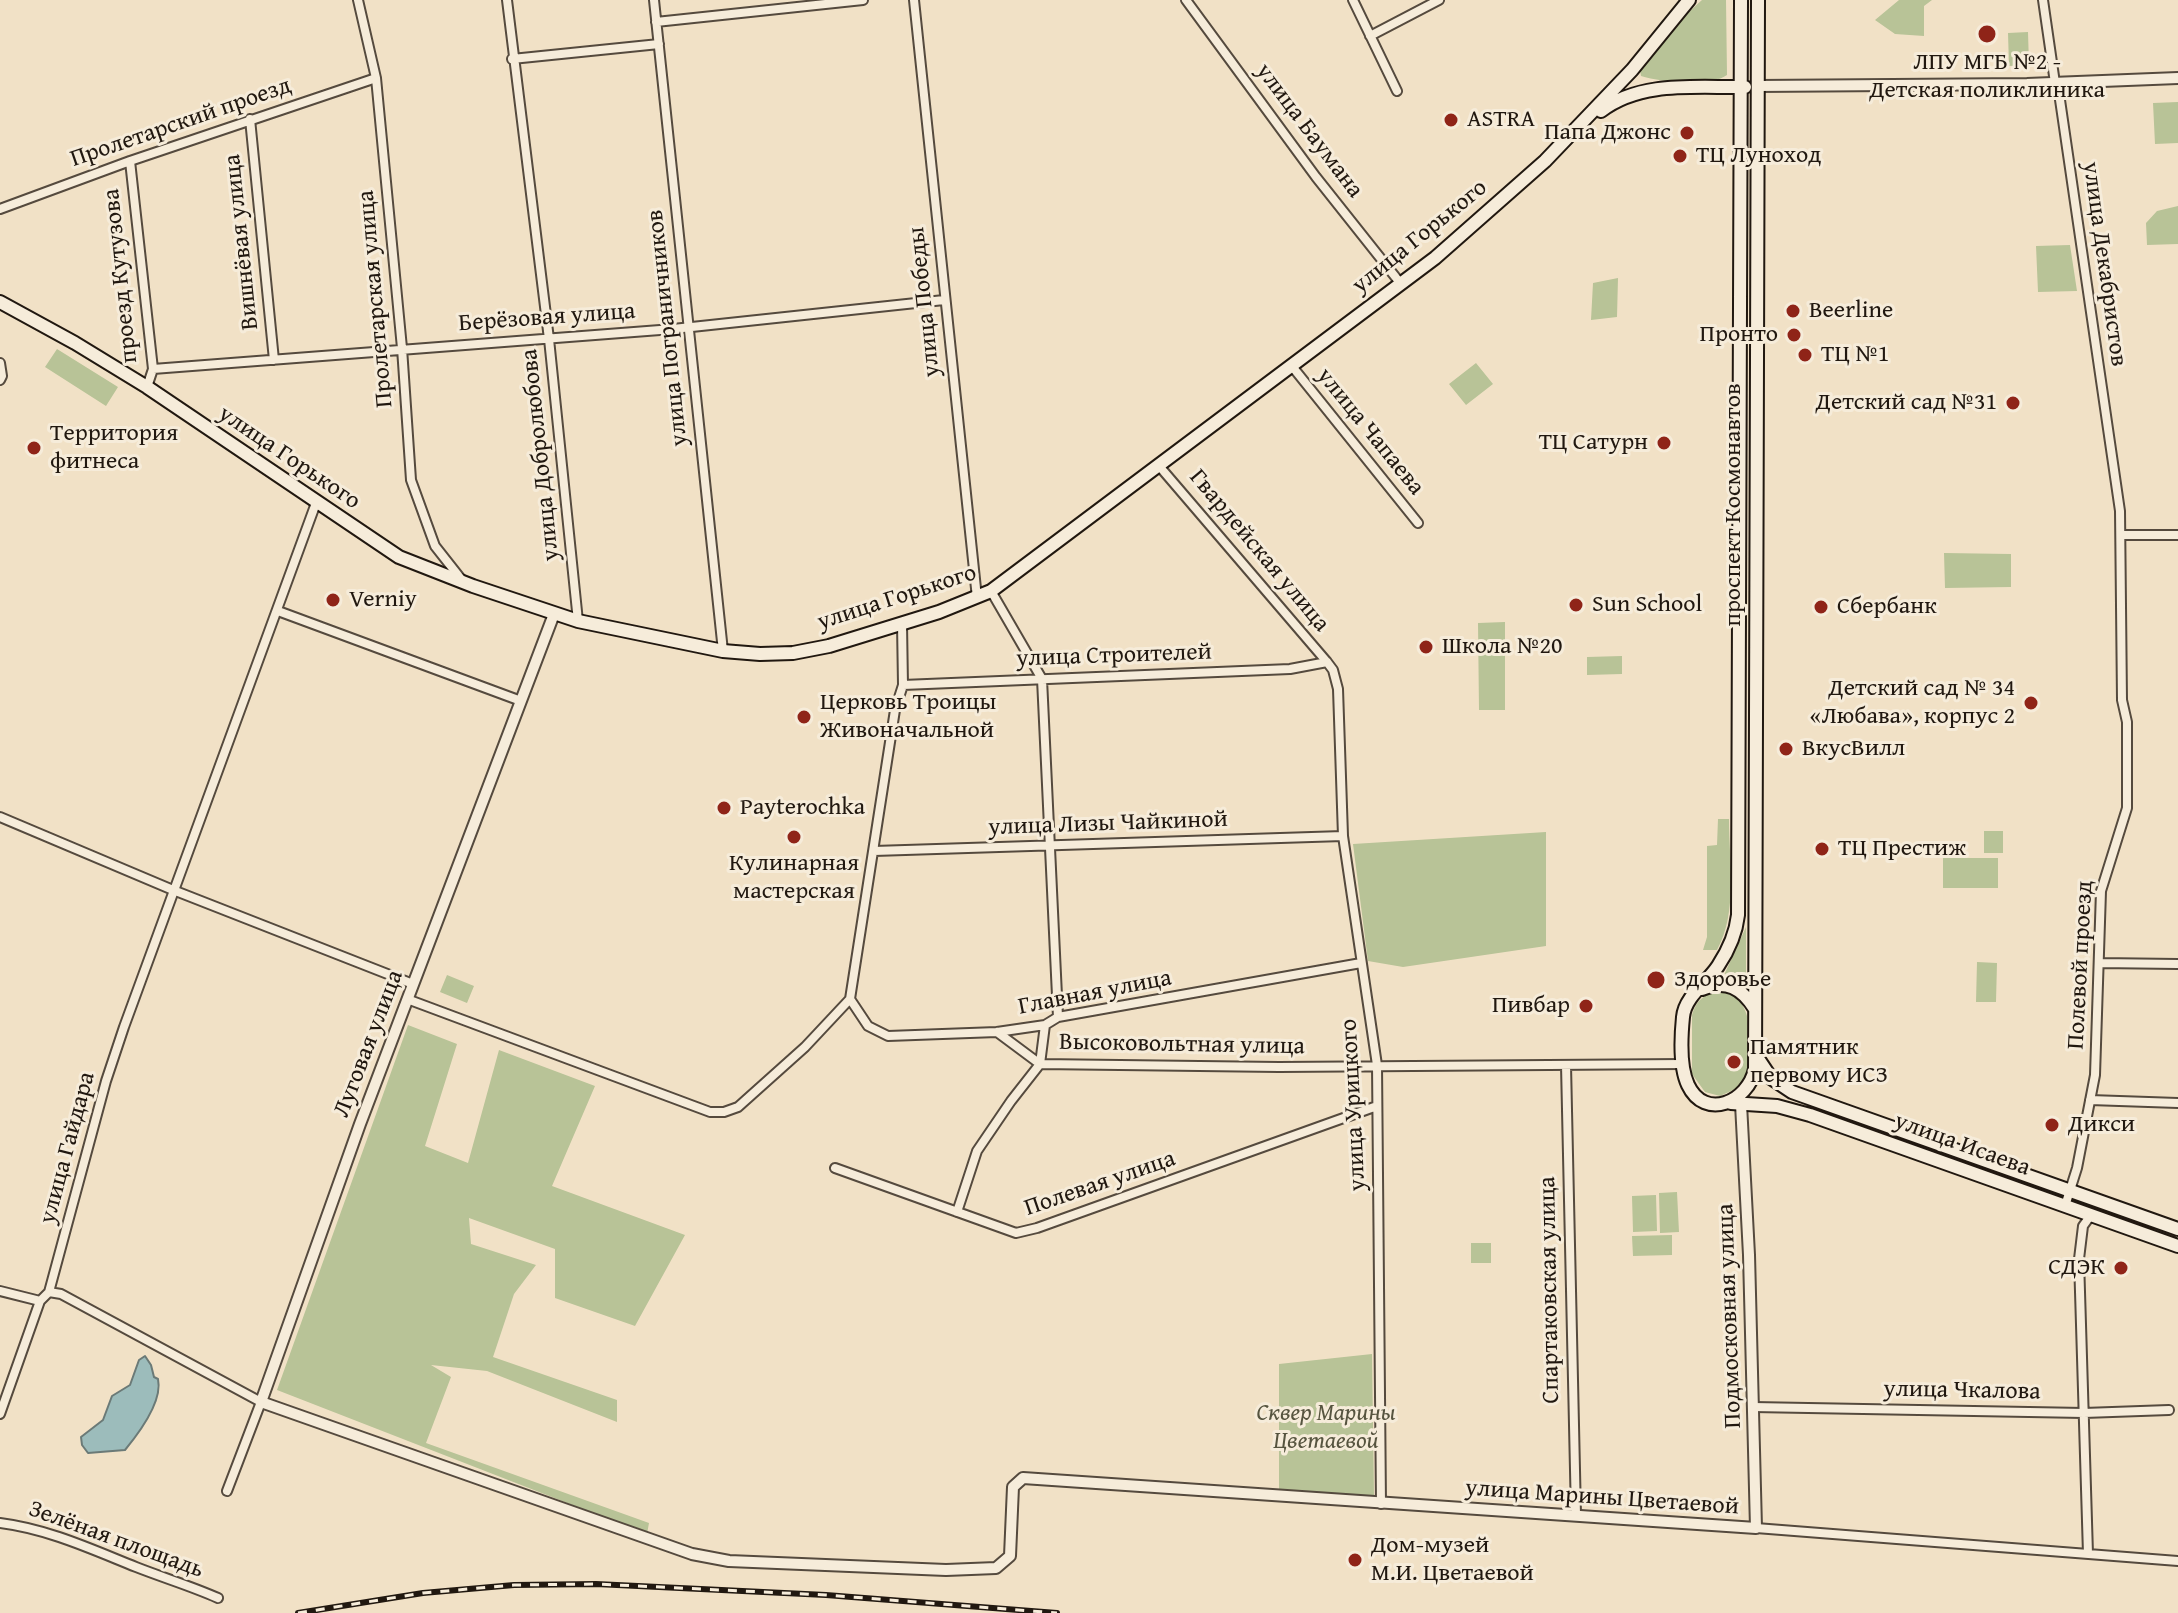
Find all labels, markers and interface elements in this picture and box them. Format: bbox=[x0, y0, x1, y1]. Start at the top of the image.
marker: ЛПУ МГБ №2 - Детская поликлиника bbox=[1976, 23, 1998, 45]
place label: ЛПУ МГБ №2 - Детская поликлиника bbox=[1869, 49, 2105, 105]
street label: улица Баумана bbox=[1249, 58, 1369, 204]
street label: Пролетарский проезд bbox=[67, 72, 295, 174]
place label: ASTRA bbox=[1467, 106, 1535, 134]
marker: ASTRA bbox=[1442, 111, 1460, 129]
place label: Папа Джонс bbox=[1544, 119, 1671, 147]
marker: Папа Джонс bbox=[1678, 124, 1696, 142]
place label: ТЦ Луноход bbox=[1696, 142, 1821, 170]
marker: ТЦ Луноход bbox=[1671, 147, 1689, 165]
street label: Вишнёвая улица bbox=[218, 153, 266, 331]
street label: улица Декабристов bbox=[2075, 160, 2133, 368]
street label: улица Горького bbox=[1347, 174, 1493, 300]
street label: проезд Кутузова bbox=[98, 187, 144, 365]
street label: Пролетарская улица bbox=[352, 189, 400, 409]
street label: улица Пограничников bbox=[641, 208, 695, 448]
street label: улица Победы bbox=[903, 225, 947, 379]
street label: Берёзовая улица bbox=[458, 297, 636, 339]
place label: Beerline bbox=[1809, 297, 1893, 325]
marker: Beerline bbox=[1784, 302, 1802, 320]
place label: Пронто bbox=[1700, 321, 1778, 349]
marker: Пронто bbox=[1785, 326, 1803, 344]
place label: ТЦ №1 bbox=[1821, 341, 1889, 369]
marker: ТЦ №1 bbox=[1796, 346, 1814, 364]
street label: улица Добролюбова bbox=[516, 347, 566, 563]
street label: улица Чапаева bbox=[1310, 363, 1430, 501]
street label: проспект Космонавтов bbox=[1720, 383, 1748, 627]
place label: Детский сад №31 bbox=[1816, 389, 1997, 417]
marker: Детский сад №31 bbox=[2004, 394, 2022, 412]
street label: улица Горького bbox=[212, 400, 366, 516]
place label: Территория фитнеса bbox=[50, 420, 178, 476]
place label: ТЦ Сатурн bbox=[1539, 429, 1648, 457]
marker: ТЦ Сатурн bbox=[1655, 434, 1673, 452]
marker: Территория фитнеса bbox=[25, 439, 43, 457]
street label: Гвардейская улица bbox=[1183, 464, 1335, 638]
street label: улица Горького bbox=[814, 559, 980, 637]
place label: Verniy bbox=[349, 586, 417, 614]
marker: Verniy bbox=[324, 591, 342, 609]
place label: Sun School bbox=[1592, 591, 1702, 619]
place label: Сбербанк bbox=[1837, 593, 1937, 621]
marker: Sun School bbox=[1567, 596, 1585, 614]
marker: Сбербанк bbox=[1812, 598, 1830, 616]
place label: Школа №20 bbox=[1442, 633, 1563, 661]
street label: улица Строителей bbox=[1016, 638, 1212, 674]
marker: Школа №20 bbox=[1417, 638, 1435, 656]
place label: Детский сад № 34 «Любава», корпус 2 bbox=[1810, 675, 2015, 731]
place label: Церковь Троицы Живоначальной bbox=[820, 689, 996, 745]
marker: Детский сад № 34 «Любава», корпус 2 bbox=[2022, 694, 2040, 712]
marker: Церковь Троицы Живоначальной bbox=[795, 708, 813, 726]
place label: ВкусВилл bbox=[1802, 735, 1905, 763]
marker: ВкусВилл bbox=[1777, 740, 1795, 758]
place label: Payterochka bbox=[740, 794, 865, 822]
marker: Payterochka bbox=[715, 799, 733, 817]
street label: улица Лизы Чайкиной bbox=[988, 805, 1228, 843]
marker: Кулинарная мастерская bbox=[785, 828, 803, 846]
place label: ТЦ Престиж bbox=[1838, 835, 1966, 863]
marker: ТЦ Престиж bbox=[1813, 840, 1831, 858]
place label: Кулинарная мастерская bbox=[729, 850, 859, 906]
street label: Полевой проезд bbox=[2062, 880, 2100, 1050]
street label: Главная улица bbox=[1016, 964, 1174, 1022]
street label: Луговая улица bbox=[328, 966, 410, 1122]
place label: Здоровье bbox=[1674, 966, 1771, 994]
marker: Здоровье bbox=[1645, 969, 1667, 991]
place label: Пивбар bbox=[1492, 992, 1570, 1020]
marker: Пивбар bbox=[1577, 997, 1595, 1015]
street label: улица Урицкого bbox=[1335, 1018, 1373, 1192]
street label: Высоковольтная улица bbox=[1059, 1028, 1305, 1062]
place label: Памятник первому ИСЗ bbox=[1750, 1034, 1888, 1090]
marker: Памятник первому ИСЗ bbox=[1725, 1053, 1743, 1071]
street label: улица Гайдара bbox=[34, 1069, 102, 1227]
street label: улица Исаева bbox=[1890, 1107, 2034, 1183]
place label: Дикси bbox=[2068, 1111, 2135, 1139]
marker: Дикси bbox=[2043, 1116, 2061, 1134]
street label: Полевая улица bbox=[1021, 1145, 1179, 1223]
street label: Спартаковская улица bbox=[1534, 1176, 1566, 1404]
street label: Подмосковная улица bbox=[1712, 1203, 1748, 1429]
place label: СДЭК bbox=[2048, 1254, 2105, 1282]
marker: СДЭК bbox=[2112, 1259, 2130, 1277]
street label: улица Чкалова bbox=[1883, 1375, 2041, 1407]
park label: Сквер Марины Цветаевой bbox=[1256, 1400, 1396, 1456]
street label: улица Марины Цветаевой bbox=[1464, 1474, 1740, 1522]
street label: Зелёная площадь bbox=[25, 1495, 207, 1585]
place label: Дом-музей М.И. Цветаевой bbox=[1371, 1532, 1534, 1588]
marker: Дом-музей М.И. Цветаевой bbox=[1346, 1551, 1364, 1569]

